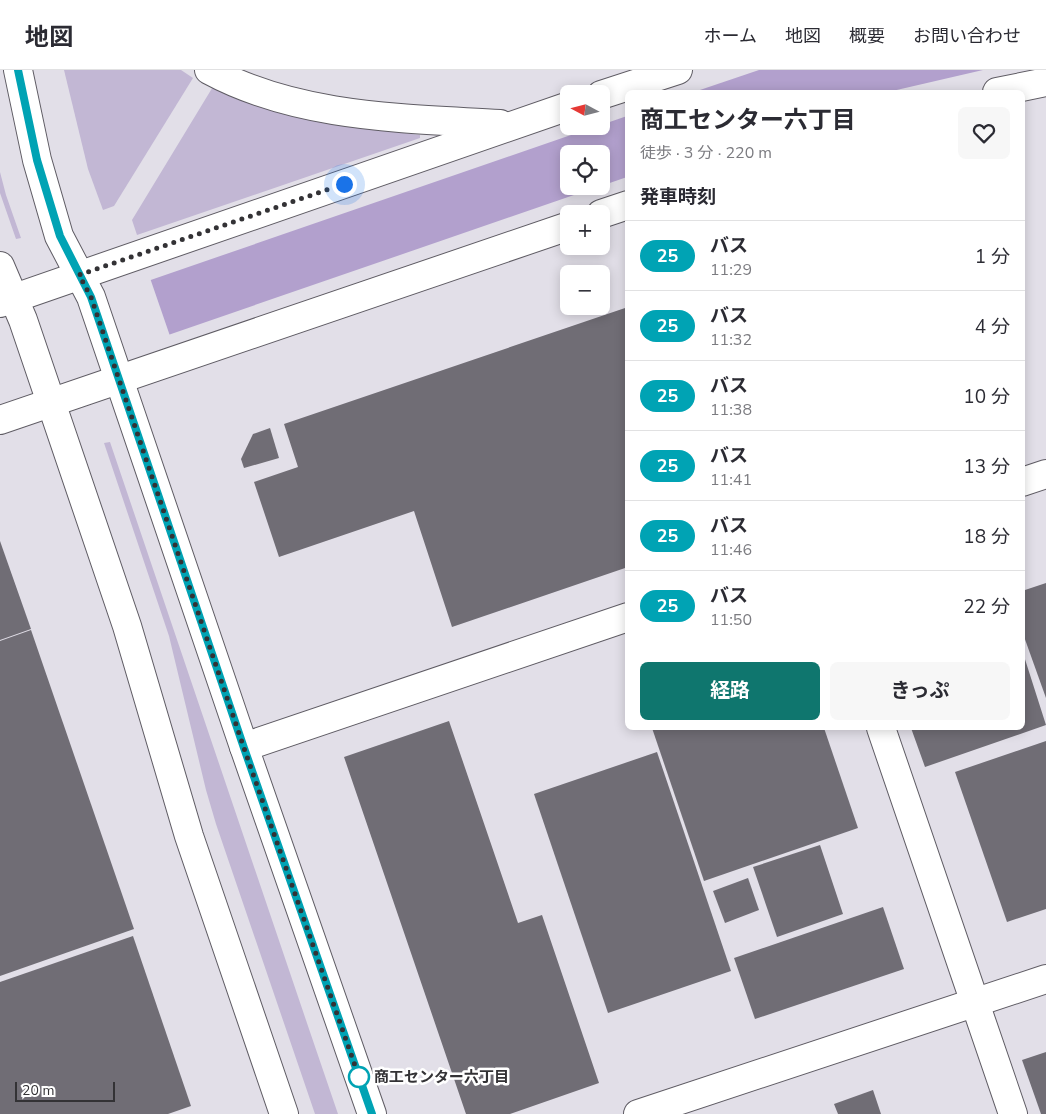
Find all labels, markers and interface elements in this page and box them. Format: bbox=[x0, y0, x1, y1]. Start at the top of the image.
text: 地図 bbox=[25, 21, 73, 53]
text: ホーム bbox=[704, 24, 757, 48]
text: 地図 bbox=[785, 24, 821, 48]
text: 概要 bbox=[849, 24, 885, 48]
text: お問い合わせ bbox=[913, 24, 1021, 48]
north arrow bbox=[560, 85, 610, 135]
map controls bbox=[560, 85, 610, 315]
text: 商工センター六丁目 bbox=[640, 104, 856, 136]
button: heart bbox=[958, 107, 1010, 159]
text: 徒歩 · 3 分 · 220 m bbox=[640, 142, 772, 164]
button: locate bbox=[560, 145, 610, 195]
your location bbox=[332, 172, 357, 197]
text: 発車時刻 bbox=[640, 184, 716, 210]
button: + bbox=[560, 205, 610, 255]
text: バス bbox=[710, 233, 748, 259]
text: 25 bbox=[657, 244, 678, 268]
text: 1 分 bbox=[975, 244, 1010, 270]
text: 11:29 bbox=[710, 259, 752, 281]
button: − bbox=[560, 265, 610, 315]
text: バス bbox=[710, 303, 748, 329]
text: 25 bbox=[657, 314, 678, 338]
text: 4 分 bbox=[975, 314, 1010, 340]
text: 11:32 bbox=[710, 329, 752, 351]
text: バス bbox=[710, 373, 748, 399]
text: 25 bbox=[657, 384, 678, 408]
text: 10 分 bbox=[963, 384, 1010, 410]
text: 11:38 bbox=[710, 399, 752, 421]
text: バス bbox=[710, 443, 748, 469]
text: 25 bbox=[657, 454, 678, 478]
text: 13 分 bbox=[963, 454, 1010, 480]
text: 11:41 bbox=[710, 469, 752, 491]
text: バス bbox=[710, 513, 748, 539]
text: 25 bbox=[657, 524, 678, 548]
text: 18 分 bbox=[963, 524, 1010, 550]
text: 11:46 bbox=[710, 539, 752, 561]
text: バス bbox=[710, 583, 748, 609]
text: 25 bbox=[657, 594, 678, 618]
text: 22 分 bbox=[963, 594, 1010, 620]
text: 11:50 bbox=[710, 609, 752, 631]
button: 経路 bbox=[640, 662, 820, 720]
button: きっぷ bbox=[830, 662, 1010, 720]
marker: 商工センター六丁目 bbox=[348, 1066, 370, 1088]
place label: 商工センター六丁目 bbox=[374, 1067, 509, 1087]
scale bar bbox=[15, 1079, 115, 1102]
text: 20 m bbox=[22, 1081, 54, 1100]

